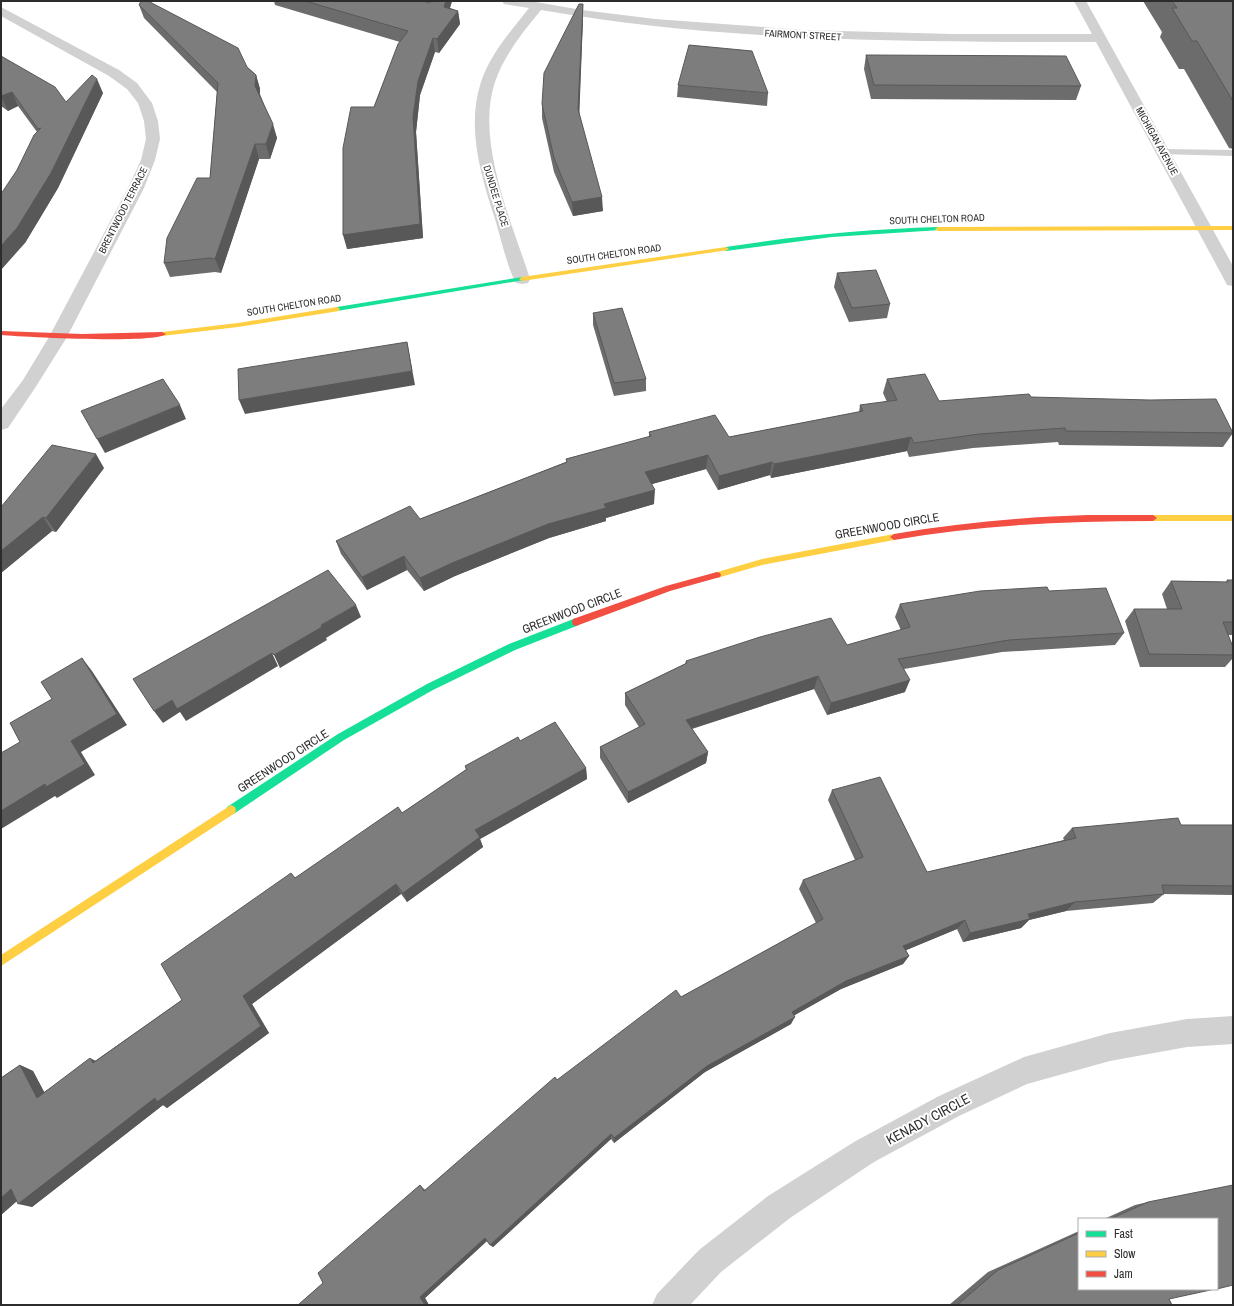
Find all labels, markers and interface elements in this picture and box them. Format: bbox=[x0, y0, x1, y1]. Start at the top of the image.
street label: FAIRMONT STREET bbox=[764, 26, 842, 44]
street label: MICHIGAN AVENUE bbox=[1133, 105, 1181, 177]
street label: BRENTWOOD TERRACE bbox=[96, 164, 150, 256]
street label: DUNDEE PLACE bbox=[480, 164, 512, 228]
street label: SOUTH CHELTON ROAD bbox=[889, 211, 985, 227]
street label: SOUTH CHELTON ROAD bbox=[566, 241, 662, 267]
street label: SOUTH CHELTON ROAD bbox=[246, 291, 342, 319]
street label: GREENWOOD CIRCLE bbox=[834, 509, 940, 543]
street label: GREENWOOD CIRCLE bbox=[520, 585, 624, 637]
street label: GREENWOOD CIRCLE bbox=[234, 726, 332, 796]
street label: KENADY CIRCLE bbox=[883, 1089, 973, 1149]
legend bbox=[1078, 1218, 1218, 1290]
text: Fast bbox=[1114, 1226, 1133, 1242]
text: Slow bbox=[1114, 1246, 1136, 1262]
text: Jam bbox=[1114, 1266, 1133, 1282]

